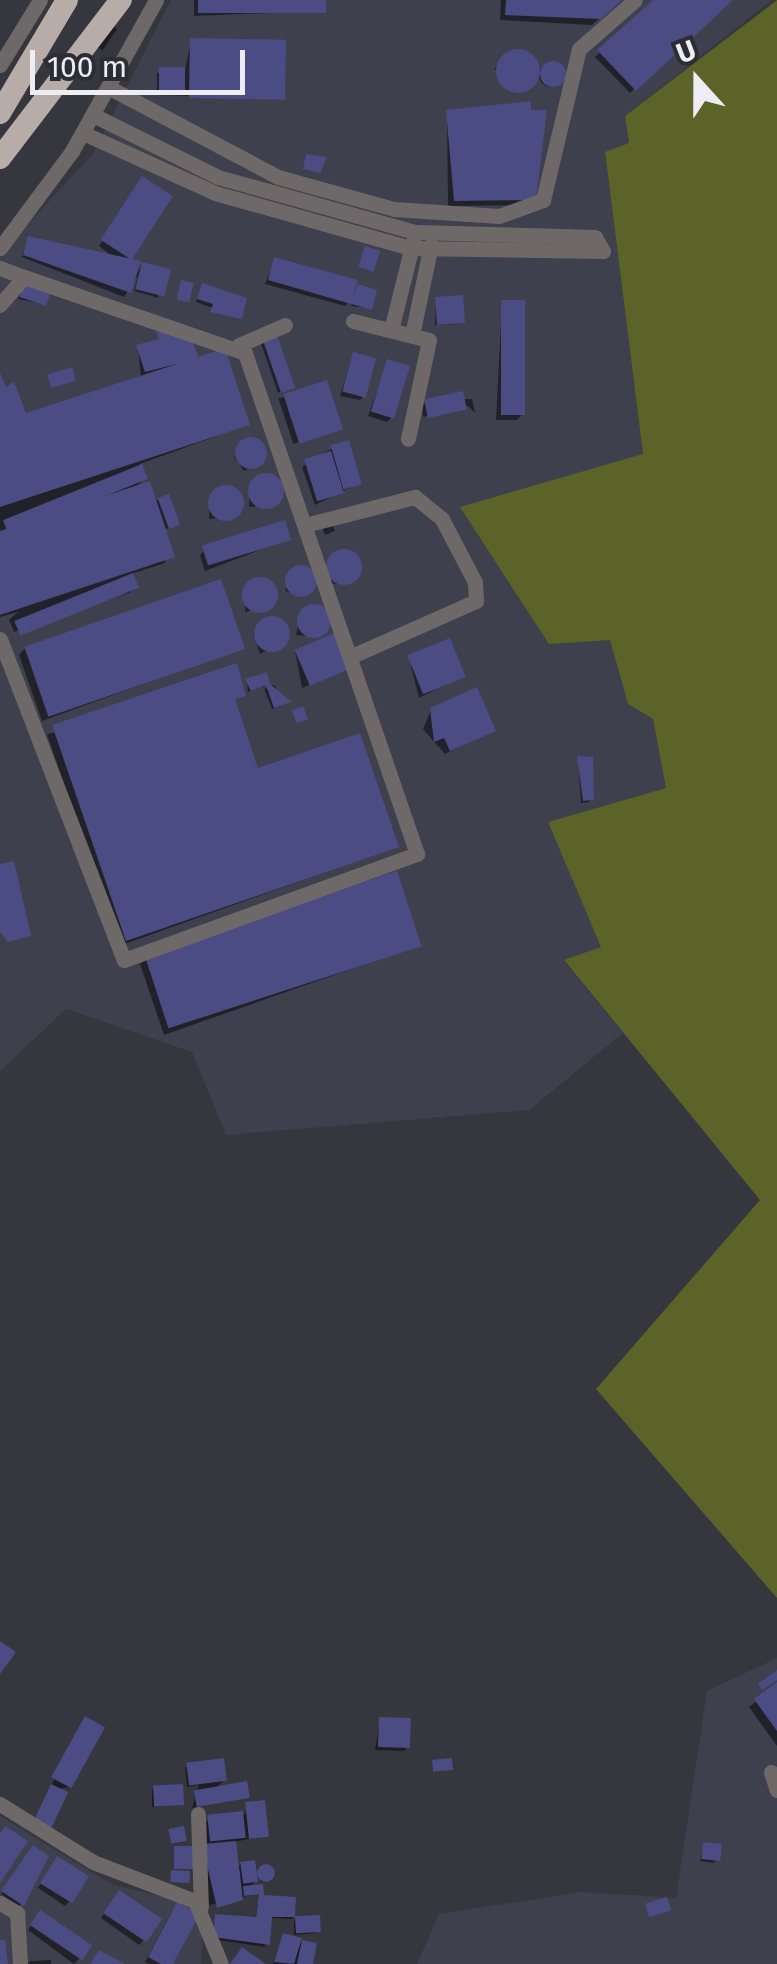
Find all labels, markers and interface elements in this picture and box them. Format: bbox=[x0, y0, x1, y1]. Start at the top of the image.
scale bar bbox=[35, 30, 250, 92]
north arrow bbox=[647, 30, 747, 130]
text: U bbox=[672, 33, 700, 70]
text: 100 m bbox=[47, 49, 127, 85]

